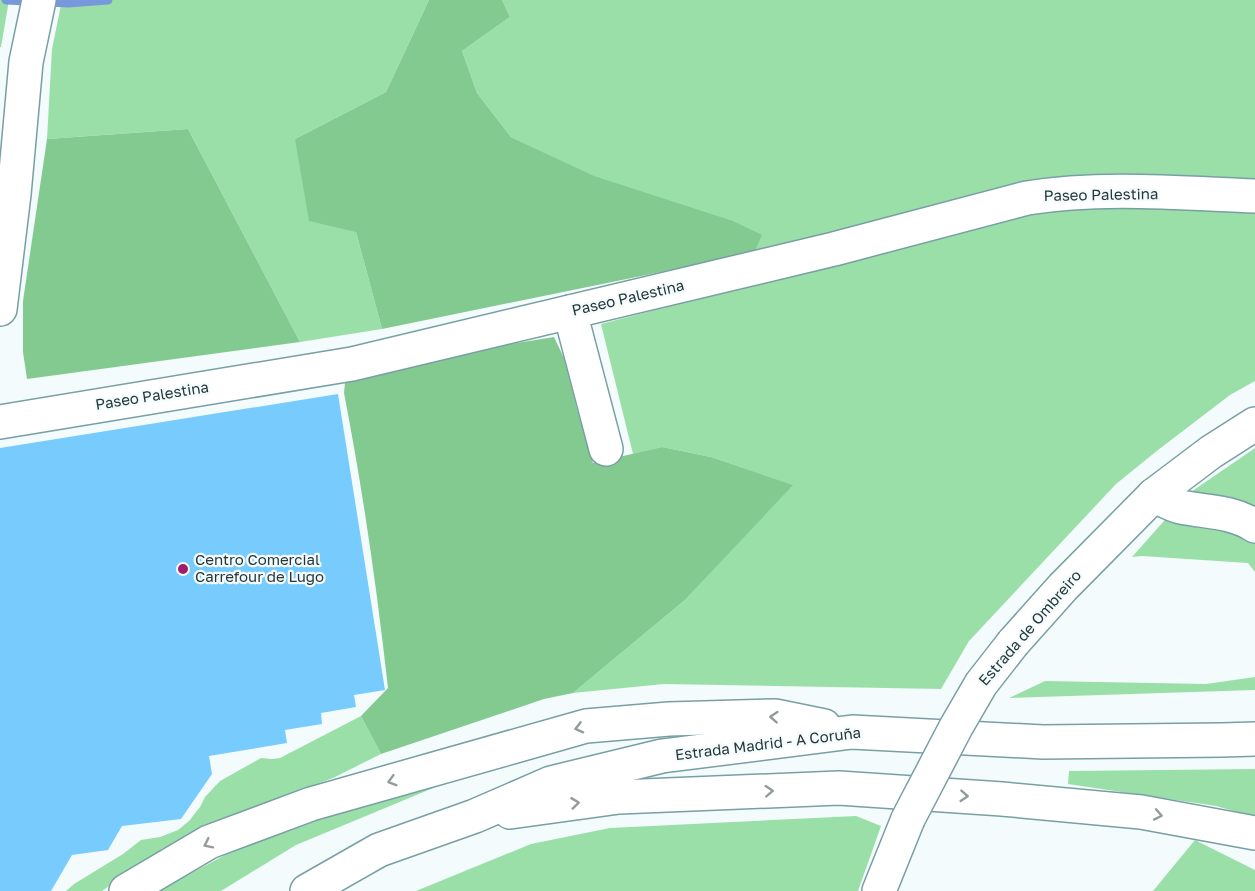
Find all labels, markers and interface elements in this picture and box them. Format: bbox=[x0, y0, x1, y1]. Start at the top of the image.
street label: Paseo Palestina bbox=[1043, 184, 1158, 204]
street label: Paseo Palestina bbox=[570, 275, 686, 319]
street label: Paseo Palestina bbox=[94, 377, 210, 413]
place label: Centro Comercial Carrefour de Lugo bbox=[195, 550, 324, 585]
marker: Centro Comercial Carrefour de Lugo bbox=[176, 562, 190, 576]
street label: Estrada de Ombreiro bbox=[974, 566, 1084, 689]
one-way arrow bbox=[769, 711, 778, 724]
one-way arrow bbox=[575, 720, 585, 733]
street label: Estrada Madrid - A Coruña bbox=[674, 723, 862, 763]
one-way arrow bbox=[387, 774, 398, 786]
one-way arrow bbox=[765, 785, 774, 798]
one-way arrow bbox=[959, 790, 968, 803]
one-way arrow bbox=[570, 798, 579, 810]
one-way arrow bbox=[1153, 808, 1163, 821]
one-way arrow bbox=[203, 837, 214, 848]

